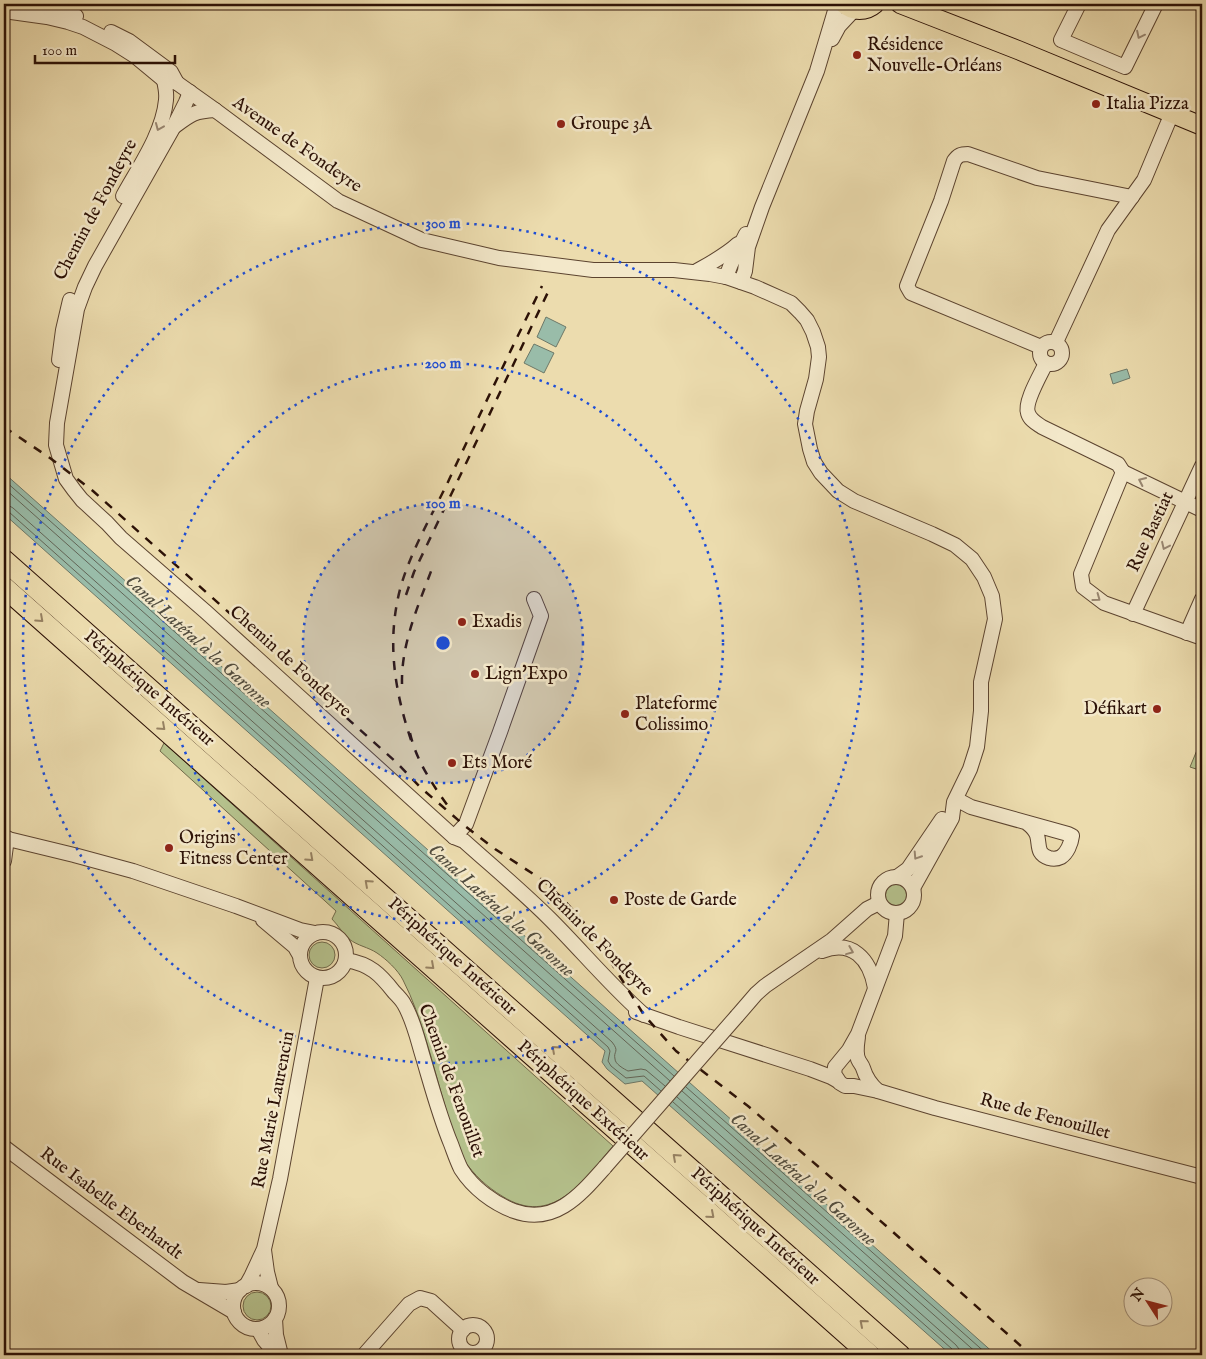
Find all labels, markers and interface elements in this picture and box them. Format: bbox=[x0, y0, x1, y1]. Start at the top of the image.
one-way arrow bbox=[1136, 30, 1146, 39]
scale bar bbox=[35, 32, 175, 64]
place label: Résidence Nouvelle-Orléans bbox=[867, 34, 1002, 78]
text: 100 m bbox=[42, 41, 78, 60]
marker: Résidence Nouvelle-Orléans bbox=[851, 49, 863, 61]
street label: Avenue de Fondeyre bbox=[227, 91, 366, 198]
place label: Italia Pizza bbox=[1106, 93, 1189, 116]
marker: Italia Pizza bbox=[1090, 98, 1102, 110]
place label: Groupe 3A bbox=[571, 113, 653, 136]
marker: Groupe 3A bbox=[555, 118, 567, 130]
one-way arrow bbox=[155, 122, 165, 131]
street label: Chemin de Fondeyre bbox=[49, 135, 143, 285]
text: 300 m bbox=[425, 214, 461, 233]
text: 200 m bbox=[425, 354, 462, 373]
one-way arrow bbox=[1138, 477, 1147, 487]
street label: Rue Bastiat bbox=[1122, 488, 1180, 576]
text: 100 m bbox=[425, 494, 461, 513]
one-way arrow bbox=[1161, 541, 1171, 550]
water label: Canal Latéral à la Garonne bbox=[120, 570, 277, 714]
one-way arrow bbox=[1091, 592, 1101, 601]
street label: Chemin de Fondeyre bbox=[224, 601, 356, 723]
place label: Exadis bbox=[472, 611, 522, 634]
one-way arrow bbox=[35, 613, 44, 622]
marker: Exadis bbox=[456, 616, 468, 628]
street label: Périphérique Intérieur bbox=[79, 626, 220, 752]
centre of rings bbox=[434, 634, 452, 652]
place label: Lign'Expo bbox=[485, 663, 568, 686]
marker: Lign'Expo bbox=[469, 668, 481, 680]
place label: Plateforme Colissimo bbox=[635, 693, 717, 737]
place label: Défikart bbox=[1084, 698, 1147, 721]
marker: Défikart bbox=[1151, 703, 1163, 715]
marker: Plateforme Colissimo bbox=[619, 708, 631, 720]
one-way arrow bbox=[156, 721, 165, 730]
place label: Ets Moré bbox=[462, 752, 532, 775]
marker: Ets Moré bbox=[446, 757, 458, 769]
place label: Origins Fitness Center bbox=[179, 827, 288, 871]
water label: Canal Latéral à la Garonne bbox=[423, 839, 580, 983]
marker: Origins Fitness Center bbox=[163, 842, 175, 854]
one-way arrow bbox=[914, 850, 923, 860]
one-way arrow bbox=[304, 852, 313, 861]
street label: Chemin de Fondeyre bbox=[530, 874, 658, 1002]
one-way arrow bbox=[365, 880, 374, 889]
place label: Poste de Garde bbox=[624, 889, 737, 912]
street label: Périphérique Intérieur bbox=[383, 893, 522, 1021]
marker: Poste de Garde bbox=[608, 894, 620, 906]
one-way arrow bbox=[845, 944, 854, 955]
one-way arrow bbox=[426, 960, 435, 969]
street label: Chemin de Fenouillet bbox=[413, 1001, 489, 1161]
street label: Rue Marie Laurencin bbox=[247, 1029, 301, 1191]
street label: Périphérique Extérieur bbox=[512, 1035, 654, 1167]
one-way arrow bbox=[552, 1046, 561, 1055]
street label: Rue de Fenouillet bbox=[977, 1089, 1113, 1145]
water label: Canal Latéral à la Garonne bbox=[725, 1108, 882, 1252]
street label: Rue Isabelle Eberhardt bbox=[35, 1143, 187, 1265]
one-way arrow bbox=[673, 1154, 682, 1163]
street label: Périphérique Intérieur bbox=[686, 1163, 825, 1291]
one-way arrow bbox=[706, 1209, 715, 1218]
north arrow bbox=[1124, 1276, 1174, 1326]
text: N bbox=[1127, 1285, 1149, 1306]
one-way arrow bbox=[860, 1320, 869, 1329]

